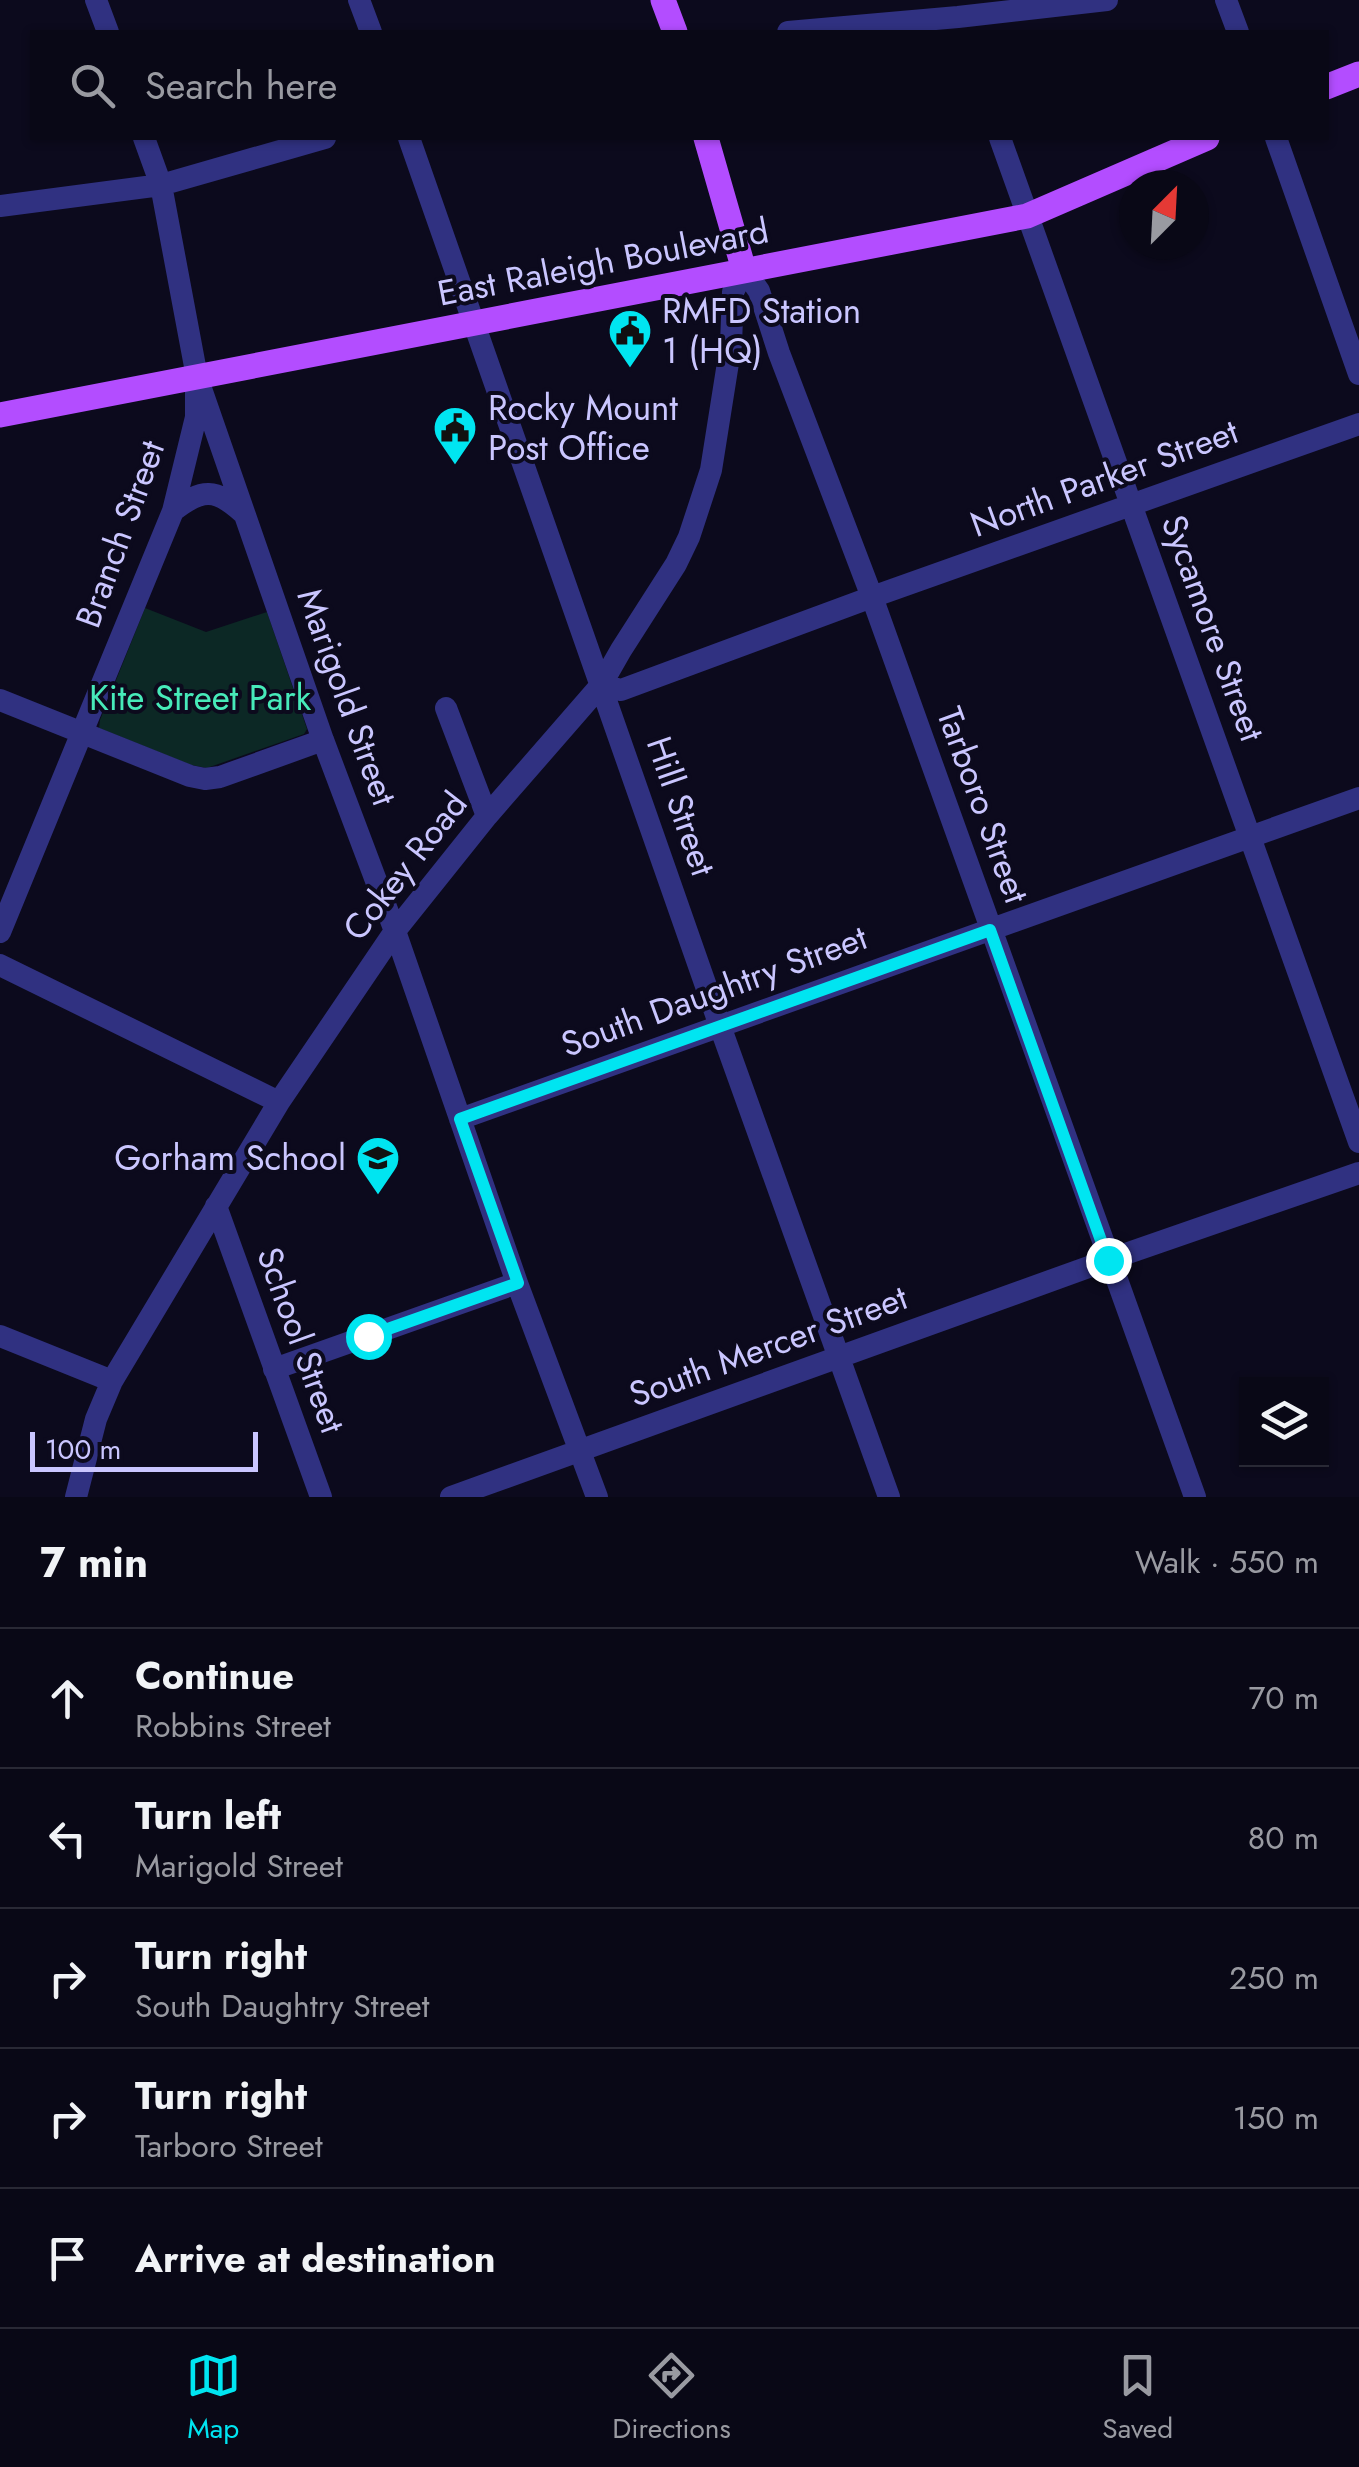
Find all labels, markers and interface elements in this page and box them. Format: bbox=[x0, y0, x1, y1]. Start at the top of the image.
search box bbox=[30, 30, 1329, 140]
icon: search bbox=[65, 58, 120, 113]
text: Search here bbox=[145, 58, 337, 113]
north arrow bbox=[1119, 170, 1209, 260]
street label: East Raleigh Boulevard bbox=[433, 205, 773, 319]
place label: RMFD Station 1 (HQ) bbox=[662, 286, 861, 376]
public building icon: RMFD Station 1 (HQ) bbox=[607, 308, 653, 369]
place label: Rocky Mount Post Office bbox=[488, 383, 678, 473]
public building icon: Rocky Mount Post Office bbox=[432, 405, 478, 466]
street label: North Parker Street bbox=[963, 406, 1245, 550]
street label: Branch Street bbox=[63, 433, 177, 635]
street label: Sycamore Street bbox=[1149, 508, 1277, 749]
street label: Marigold Street bbox=[285, 582, 410, 813]
park label: Kite Street Park bbox=[89, 673, 312, 723]
street label: Tarboro Street bbox=[924, 700, 1042, 911]
street label: Hill Street bbox=[634, 730, 728, 883]
street label: Cokey Road bbox=[331, 781, 479, 951]
street label: South Daughtry Street bbox=[554, 912, 874, 1070]
place label: Gorham School bbox=[114, 1133, 346, 1183]
school or university icon: Gorham School bbox=[355, 1135, 401, 1196]
route end bbox=[1086, 1238, 1132, 1284]
street label: School Street bbox=[244, 1240, 358, 1441]
street label: South Mercer Street bbox=[622, 1272, 915, 1420]
route start bbox=[346, 1314, 392, 1360]
map controls bbox=[1239, 1377, 1329, 1467]
button: layers bbox=[1239, 1377, 1329, 1467]
scale bar bbox=[30, 1427, 258, 1472]
text: 100 m bbox=[45, 1429, 121, 1470]
text: 7 min bbox=[40, 1532, 148, 1593]
text: Walk · 550 m bbox=[1135, 1539, 1319, 1585]
text: Continue bbox=[135, 1648, 294, 1703]
icon: ahead bbox=[40, 1671, 95, 1726]
text: 70 m bbox=[1248, 1675, 1319, 1721]
text: Robbins Street bbox=[135, 1703, 331, 1749]
text: Turn left bbox=[135, 1788, 281, 1843]
icon: left bbox=[40, 1811, 95, 1866]
text: 80 m bbox=[1248, 1815, 1319, 1861]
text: Marigold Street bbox=[135, 1843, 343, 1889]
text: Turn right bbox=[135, 1928, 307, 1983]
icon: right bbox=[40, 1951, 95, 2006]
text: 250 m bbox=[1229, 1955, 1319, 2001]
text: South Daughtry Street bbox=[135, 1983, 430, 2029]
text: Turn right bbox=[135, 2068, 307, 2123]
icon: right bbox=[40, 2091, 95, 2146]
text: 150 m bbox=[1233, 2095, 1319, 2141]
text: Tarboro Street bbox=[135, 2123, 323, 2169]
icon: arrive bbox=[40, 2231, 95, 2286]
text: Arrive at destination bbox=[135, 2231, 496, 2286]
tab: Map bbox=[186, 2348, 241, 2449]
tab: Directions bbox=[612, 2348, 731, 2449]
tab: Saved bbox=[1102, 2348, 1173, 2449]

